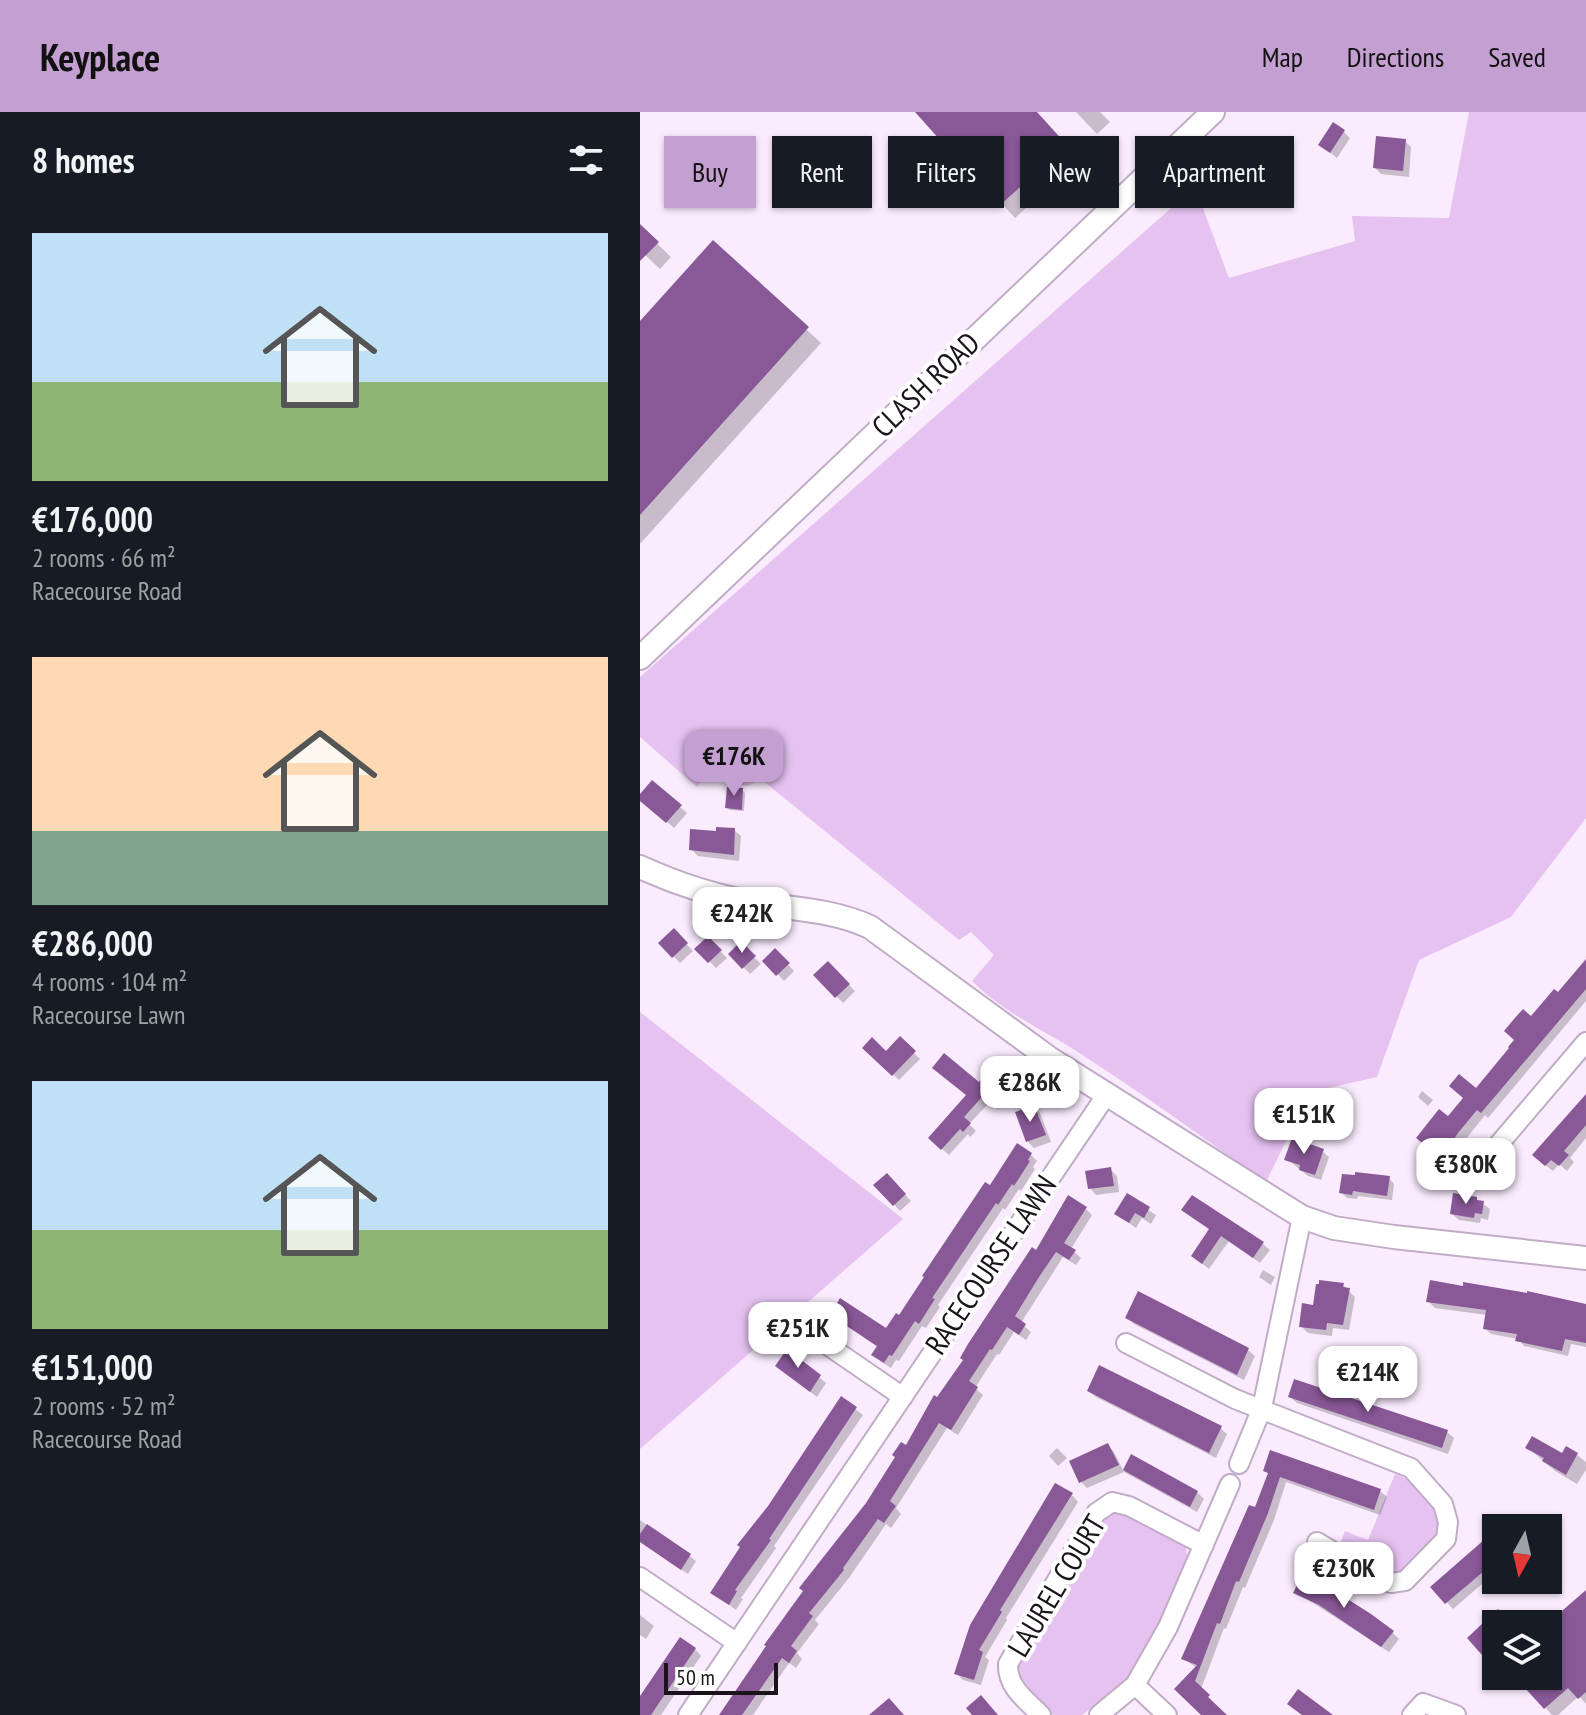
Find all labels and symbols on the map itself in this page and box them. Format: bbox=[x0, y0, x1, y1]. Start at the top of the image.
street label: CLASH ROAD bbox=[863, 323, 987, 445]
pin: €176K bbox=[678, 730, 790, 798]
pin: €242K bbox=[686, 887, 798, 955]
pin: €286K bbox=[974, 1056, 1086, 1124]
pin: €151K bbox=[1248, 1088, 1360, 1156]
pin: €380K bbox=[1410, 1138, 1522, 1206]
street label: RACECOURSE LAWN bbox=[915, 1167, 1064, 1361]
pin: €251K bbox=[742, 1302, 854, 1370]
pin: €214K bbox=[1312, 1346, 1424, 1414]
street label: LAUREL COURT bbox=[998, 1507, 1113, 1663]
north arrow bbox=[1482, 1514, 1562, 1594]
pin: €230K bbox=[1288, 1542, 1400, 1610]
scale bar bbox=[664, 1659, 778, 1695]

